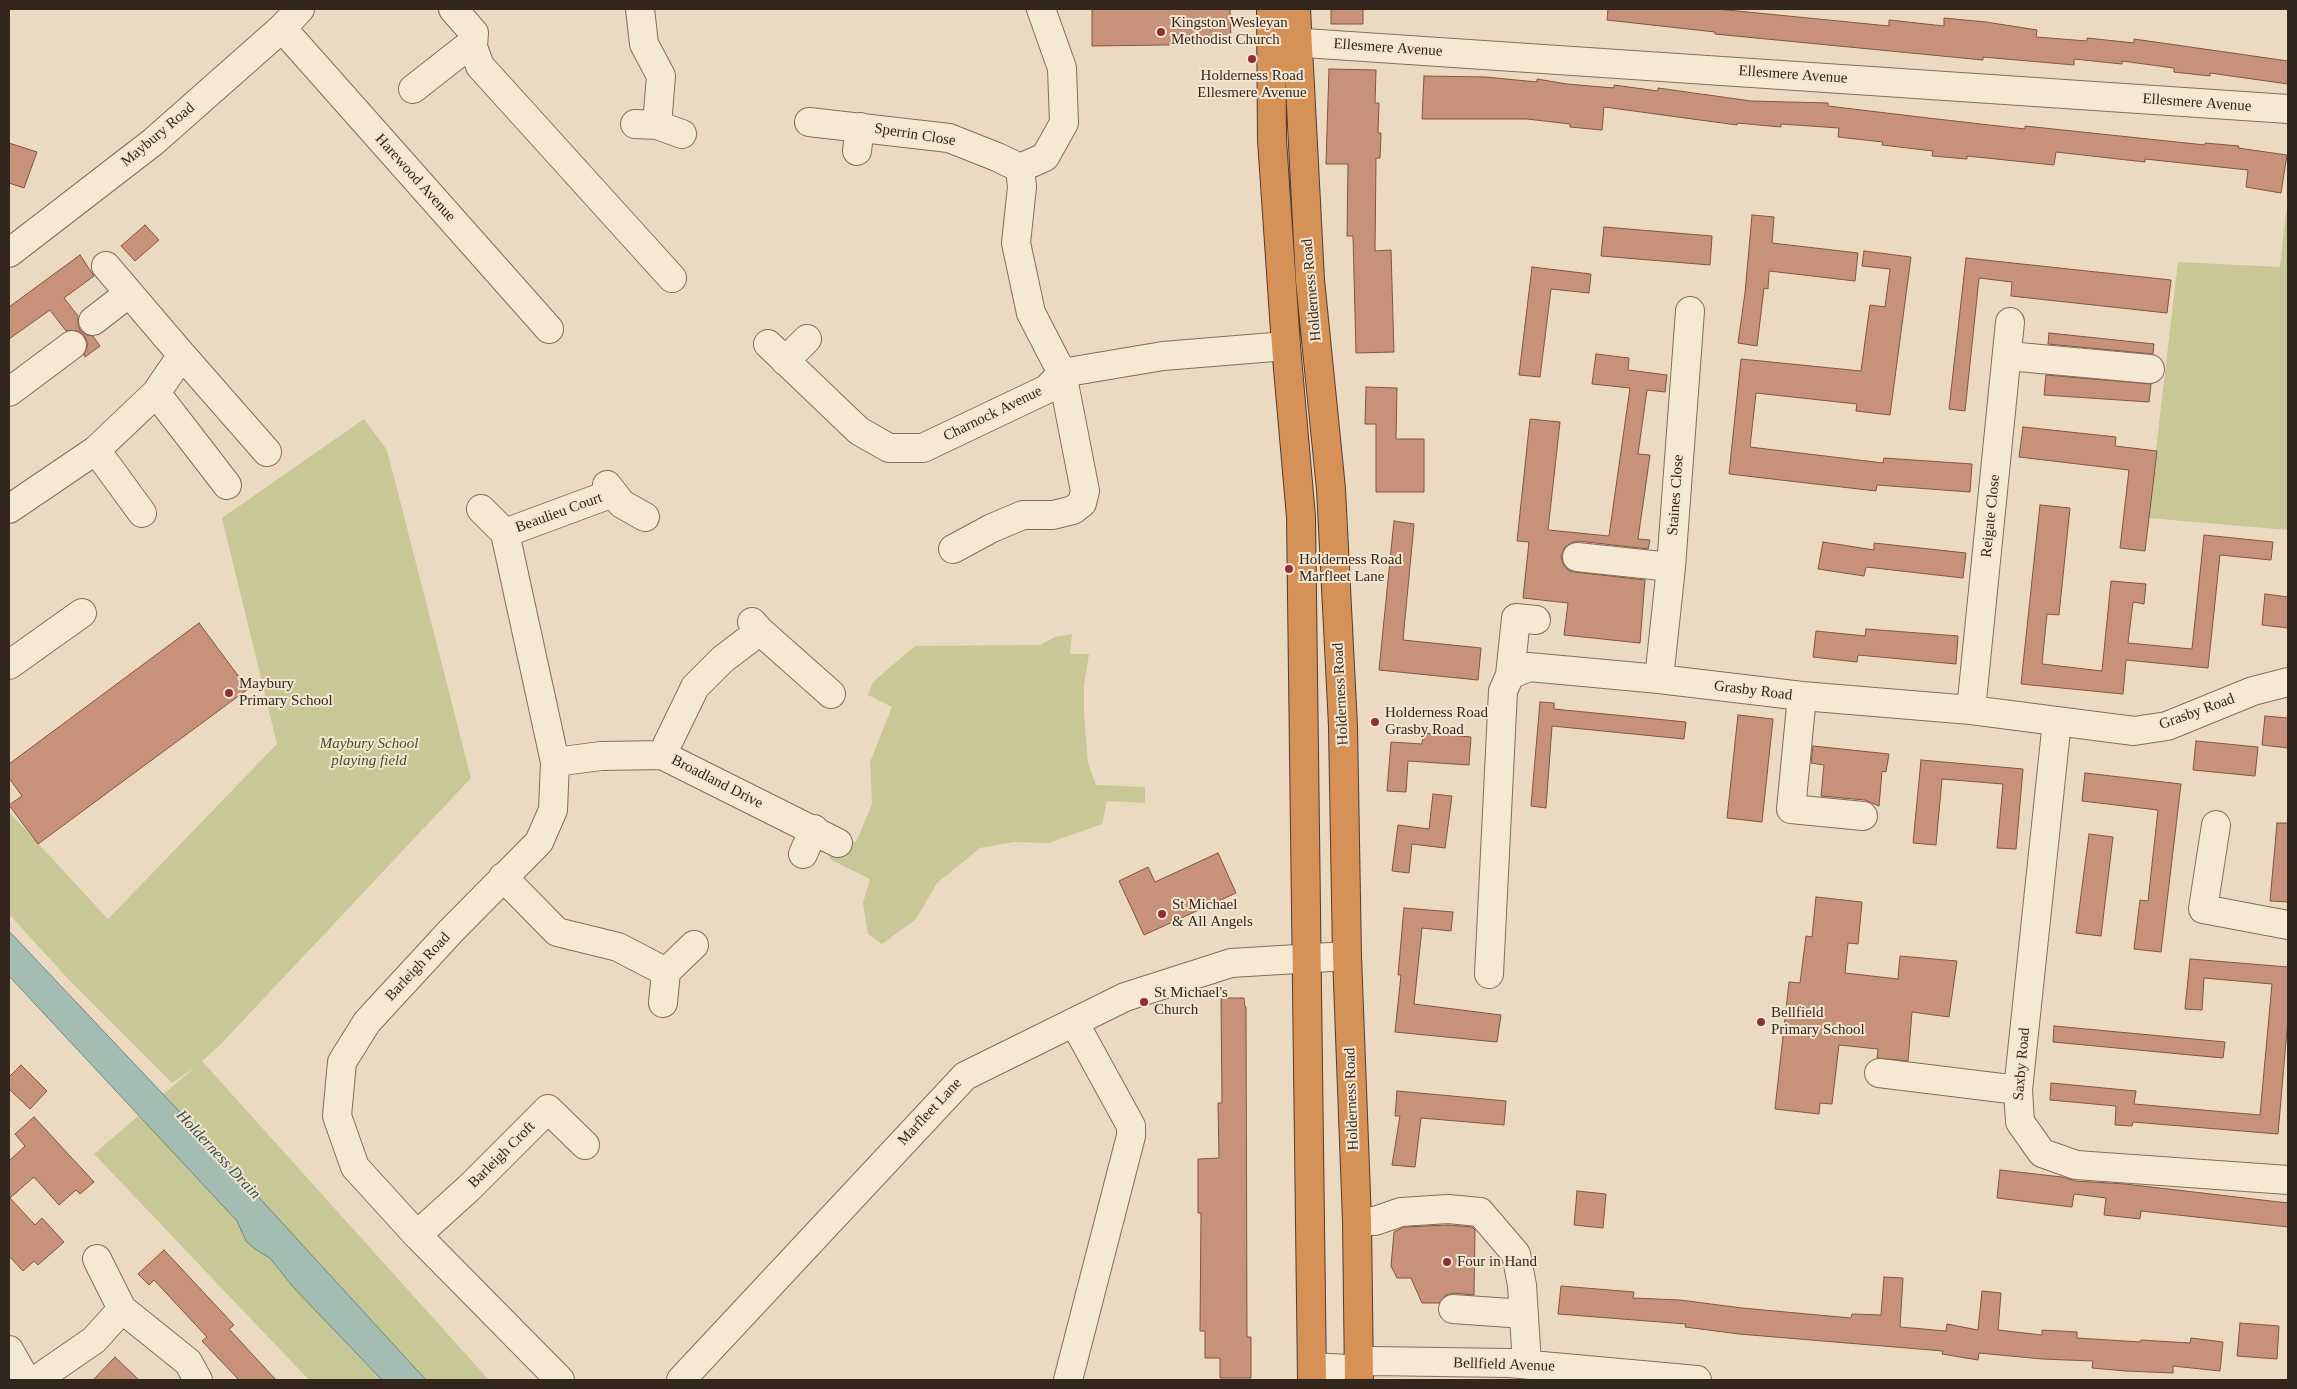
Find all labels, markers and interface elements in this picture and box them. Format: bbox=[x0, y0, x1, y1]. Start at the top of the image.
place label: Kingston Wesleyan Methodist Church bbox=[1171, 14, 1288, 49]
marker: Kingston Wesleyan Methodist Church bbox=[1155, 26, 1167, 38]
street label: Ellesmere Avenue bbox=[1333, 35, 1443, 61]
marker: Holderness Road Ellesmere Avenue bbox=[1246, 53, 1258, 65]
street label: Ellesmere Avenue bbox=[1738, 62, 1848, 88]
place label: Holderness Road Ellesmere Avenue bbox=[1197, 67, 1307, 102]
street label: Ellesmere Avenue bbox=[2142, 90, 2252, 116]
street label: Maybury Road bbox=[118, 99, 198, 171]
street label: Sperrin Close bbox=[873, 120, 957, 150]
street label: Harewood Avenue bbox=[371, 130, 459, 226]
street label: Holderness Road bbox=[1299, 238, 1325, 342]
street label: Charnock Avenue bbox=[941, 382, 1045, 446]
street label: Staines Close bbox=[1664, 454, 1688, 536]
street label: Reigate Close bbox=[1978, 473, 2004, 559]
street label: Beaulieu Court bbox=[513, 489, 605, 537]
place label: Holderness Road Marfleet Lane bbox=[1299, 551, 1402, 586]
marker: Holderness Road Marfleet Lane bbox=[1283, 563, 1295, 575]
street label: Holderness Road bbox=[1329, 642, 1353, 746]
place label: Maybury Primary School bbox=[239, 675, 333, 710]
street label: Grasby Road bbox=[1713, 677, 1793, 705]
marker: Maybury Primary School bbox=[223, 687, 235, 699]
street label: Grasby Road bbox=[2157, 690, 2237, 734]
place label: Holderness Road Grasby Road bbox=[1385, 704, 1488, 739]
marker: Holderness Road Grasby Road bbox=[1369, 716, 1381, 728]
park label: Maybury School playing field bbox=[320, 735, 418, 770]
street label: Broadland Drive bbox=[668, 751, 766, 813]
place label: St Michael & All Angels bbox=[1172, 896, 1253, 931]
marker: St Michael & All Angels bbox=[1156, 908, 1168, 920]
street label: Barleigh Road bbox=[382, 929, 454, 1005]
place label: St Michael's Church bbox=[1154, 984, 1228, 1019]
marker: St Michael's Church bbox=[1138, 996, 1150, 1008]
place label: Bellfield Primary School bbox=[1771, 1004, 1865, 1039]
marker: Bellfield Primary School bbox=[1755, 1016, 1767, 1028]
street label: Saxby Road bbox=[2010, 1027, 2034, 1101]
street label: Holderness Road bbox=[1341, 1047, 1363, 1151]
street label: Marfleet Lane bbox=[894, 1075, 966, 1149]
water label: Holderness Drain bbox=[172, 1106, 264, 1204]
street label: Barleigh Croft bbox=[465, 1118, 539, 1192]
place label: Four in Hand bbox=[1457, 1253, 1537, 1271]
marker: Four in Hand bbox=[1441, 1256, 1453, 1268]
street label: Bellfield Avenue bbox=[1453, 1354, 1555, 1376]

